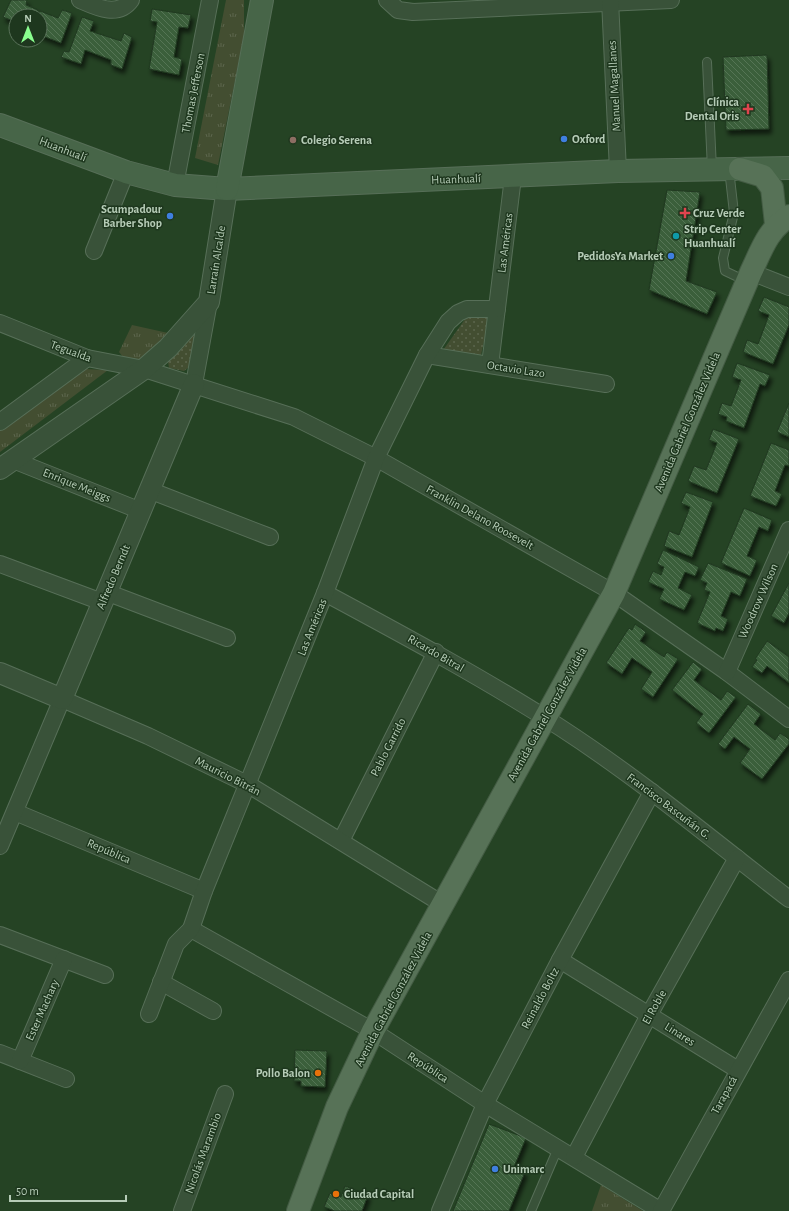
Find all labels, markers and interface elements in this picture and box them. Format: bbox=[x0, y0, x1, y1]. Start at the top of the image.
north arrow bbox=[8, 8, 48, 48]
text: N bbox=[24, 13, 32, 24]
street label: Manuel Magallanes bbox=[606, 40, 622, 132]
street label: Thomas Jefferson bbox=[179, 52, 207, 134]
place label: Clínica Dental Oris bbox=[685, 96, 739, 122]
marker: Clínica Dental Oris bbox=[742, 103, 754, 115]
place label: Oxford bbox=[572, 133, 606, 145]
place label: Colegio Serena bbox=[301, 134, 372, 146]
marker: Oxford bbox=[559, 134, 569, 144]
street label: Huanhualí bbox=[38, 135, 88, 164]
marker: Colegio Serena bbox=[288, 135, 298, 145]
street label: Huanhualí bbox=[431, 172, 481, 186]
place label: Scumpadour Barber Shop bbox=[101, 203, 163, 229]
place label: Cruz Verde bbox=[693, 207, 745, 219]
marker: Cruz Verde bbox=[680, 208, 690, 218]
marker: Scumpadour Barber Shop bbox=[165, 211, 175, 221]
street label: Las Américas bbox=[495, 212, 515, 274]
place label: Strip Center Huanhualí bbox=[684, 223, 742, 249]
street label: Larraín Alcalde bbox=[205, 225, 227, 295]
marker: Strip Center Huanhualí bbox=[671, 231, 681, 241]
place label: PedidosYa Market bbox=[577, 250, 663, 262]
marker: PedidosYa Market bbox=[666, 251, 676, 261]
street label: Tegualda bbox=[49, 338, 94, 364]
street label: Avenida Gabriel González Videla bbox=[652, 350, 722, 494]
street label: Octavio Lazo bbox=[486, 358, 546, 380]
street label: Enrique Meiggs bbox=[41, 466, 113, 504]
street label: Franklin Delano Roosevelt bbox=[424, 483, 536, 552]
street label: Alfredo Berndt bbox=[94, 543, 132, 611]
street label: Woodrow Wilson bbox=[736, 562, 780, 640]
street label: Las Américas bbox=[295, 597, 329, 657]
street label: Ricardo Bitral bbox=[406, 632, 466, 674]
street label: Avenida Gabriel González Videla bbox=[505, 645, 589, 783]
street label: Pablo Garrido bbox=[368, 716, 408, 778]
street label: Mauricio Bitrán bbox=[193, 754, 263, 798]
street label: Francisco Bascuñán G. bbox=[625, 771, 713, 841]
street label: República bbox=[85, 836, 133, 866]
street label: Avenida Gabriel González Videla bbox=[352, 929, 434, 1068]
street label: Reinaldo Boltz bbox=[519, 965, 561, 1031]
street label: Ester Machary bbox=[23, 978, 62, 1043]
street label: El Roble bbox=[640, 988, 668, 1026]
street label: Linares bbox=[663, 1020, 697, 1048]
street label: República bbox=[405, 1049, 451, 1085]
place label: Pollo Balon bbox=[256, 1067, 310, 1079]
marker: Pollo Balon bbox=[313, 1068, 323, 1078]
street label: Tarapacá bbox=[709, 1074, 740, 1116]
street label: Nicolás Marambio bbox=[183, 1111, 223, 1195]
place label: Unimarc bbox=[503, 1163, 545, 1175]
marker: Unimarc bbox=[490, 1164, 500, 1174]
scale bar bbox=[10, 1177, 126, 1203]
text: 50 m bbox=[16, 1185, 39, 1197]
place label: Ciudad Capital bbox=[344, 1188, 414, 1200]
marker: Ciudad Capital bbox=[331, 1189, 341, 1199]

